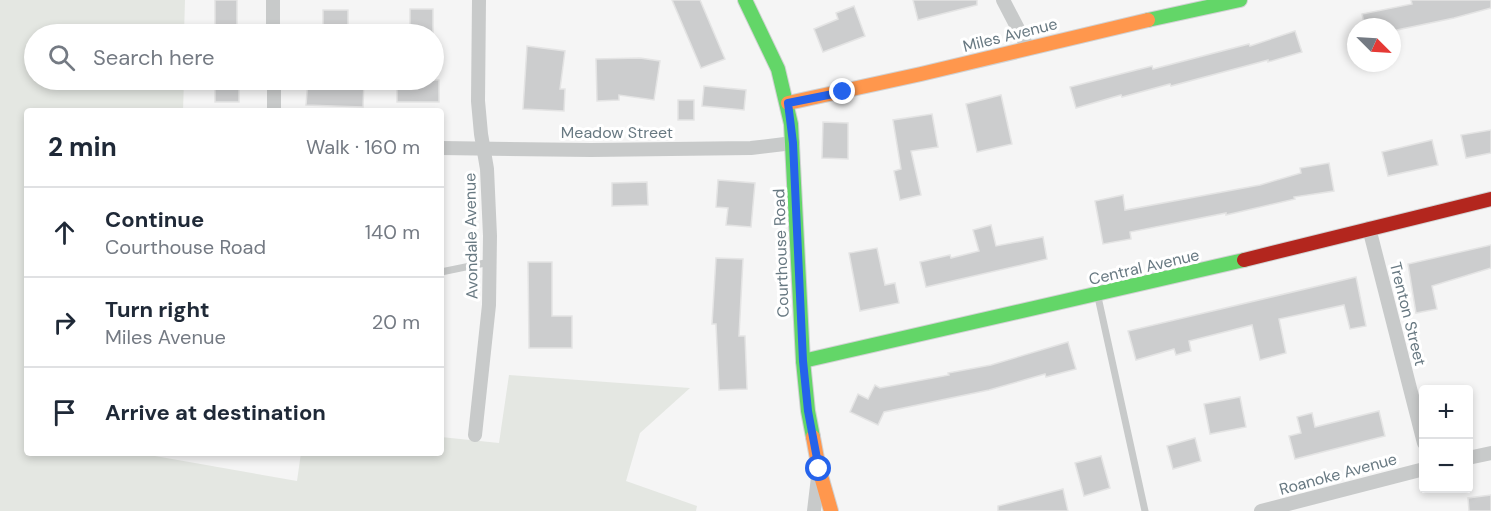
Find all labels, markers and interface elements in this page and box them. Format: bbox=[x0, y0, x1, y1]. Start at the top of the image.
street label: Miles Avenue bbox=[961, 13, 1059, 57]
north arrow bbox=[1347, 18, 1401, 72]
search box bbox=[24, 24, 444, 90]
icon: search bbox=[45, 41, 78, 74]
text: Search here bbox=[93, 43, 214, 72]
route end bbox=[829, 78, 855, 104]
street label: Meadow Street bbox=[561, 122, 673, 143]
text: 2 min bbox=[48, 130, 117, 164]
text: Walk · 160 m bbox=[306, 134, 420, 160]
street label: Avondale Avenue bbox=[459, 173, 483, 299]
street label: Courthouse Road bbox=[768, 188, 794, 318]
text: Continue bbox=[105, 205, 204, 234]
icon: ahead bbox=[48, 216, 81, 249]
text: 140 m bbox=[365, 219, 420, 245]
text: Courthouse Road bbox=[105, 234, 266, 260]
street label: Central Avenue bbox=[1087, 244, 1201, 290]
street label: Trenton Street bbox=[1385, 260, 1431, 368]
text: Turn right bbox=[105, 295, 210, 324]
icon: right bbox=[48, 306, 81, 339]
text: 20 m bbox=[372, 309, 420, 335]
text: Miles Avenue bbox=[105, 324, 226, 350]
map controls bbox=[1419, 385, 1473, 493]
button: + bbox=[1419, 385, 1473, 439]
icon: arrive bbox=[48, 396, 81, 429]
text: Arrive at destination bbox=[105, 398, 326, 427]
button: − bbox=[1419, 439, 1473, 493]
street label: Roanoke Avenue bbox=[1277, 448, 1399, 500]
route start bbox=[805, 455, 831, 481]

